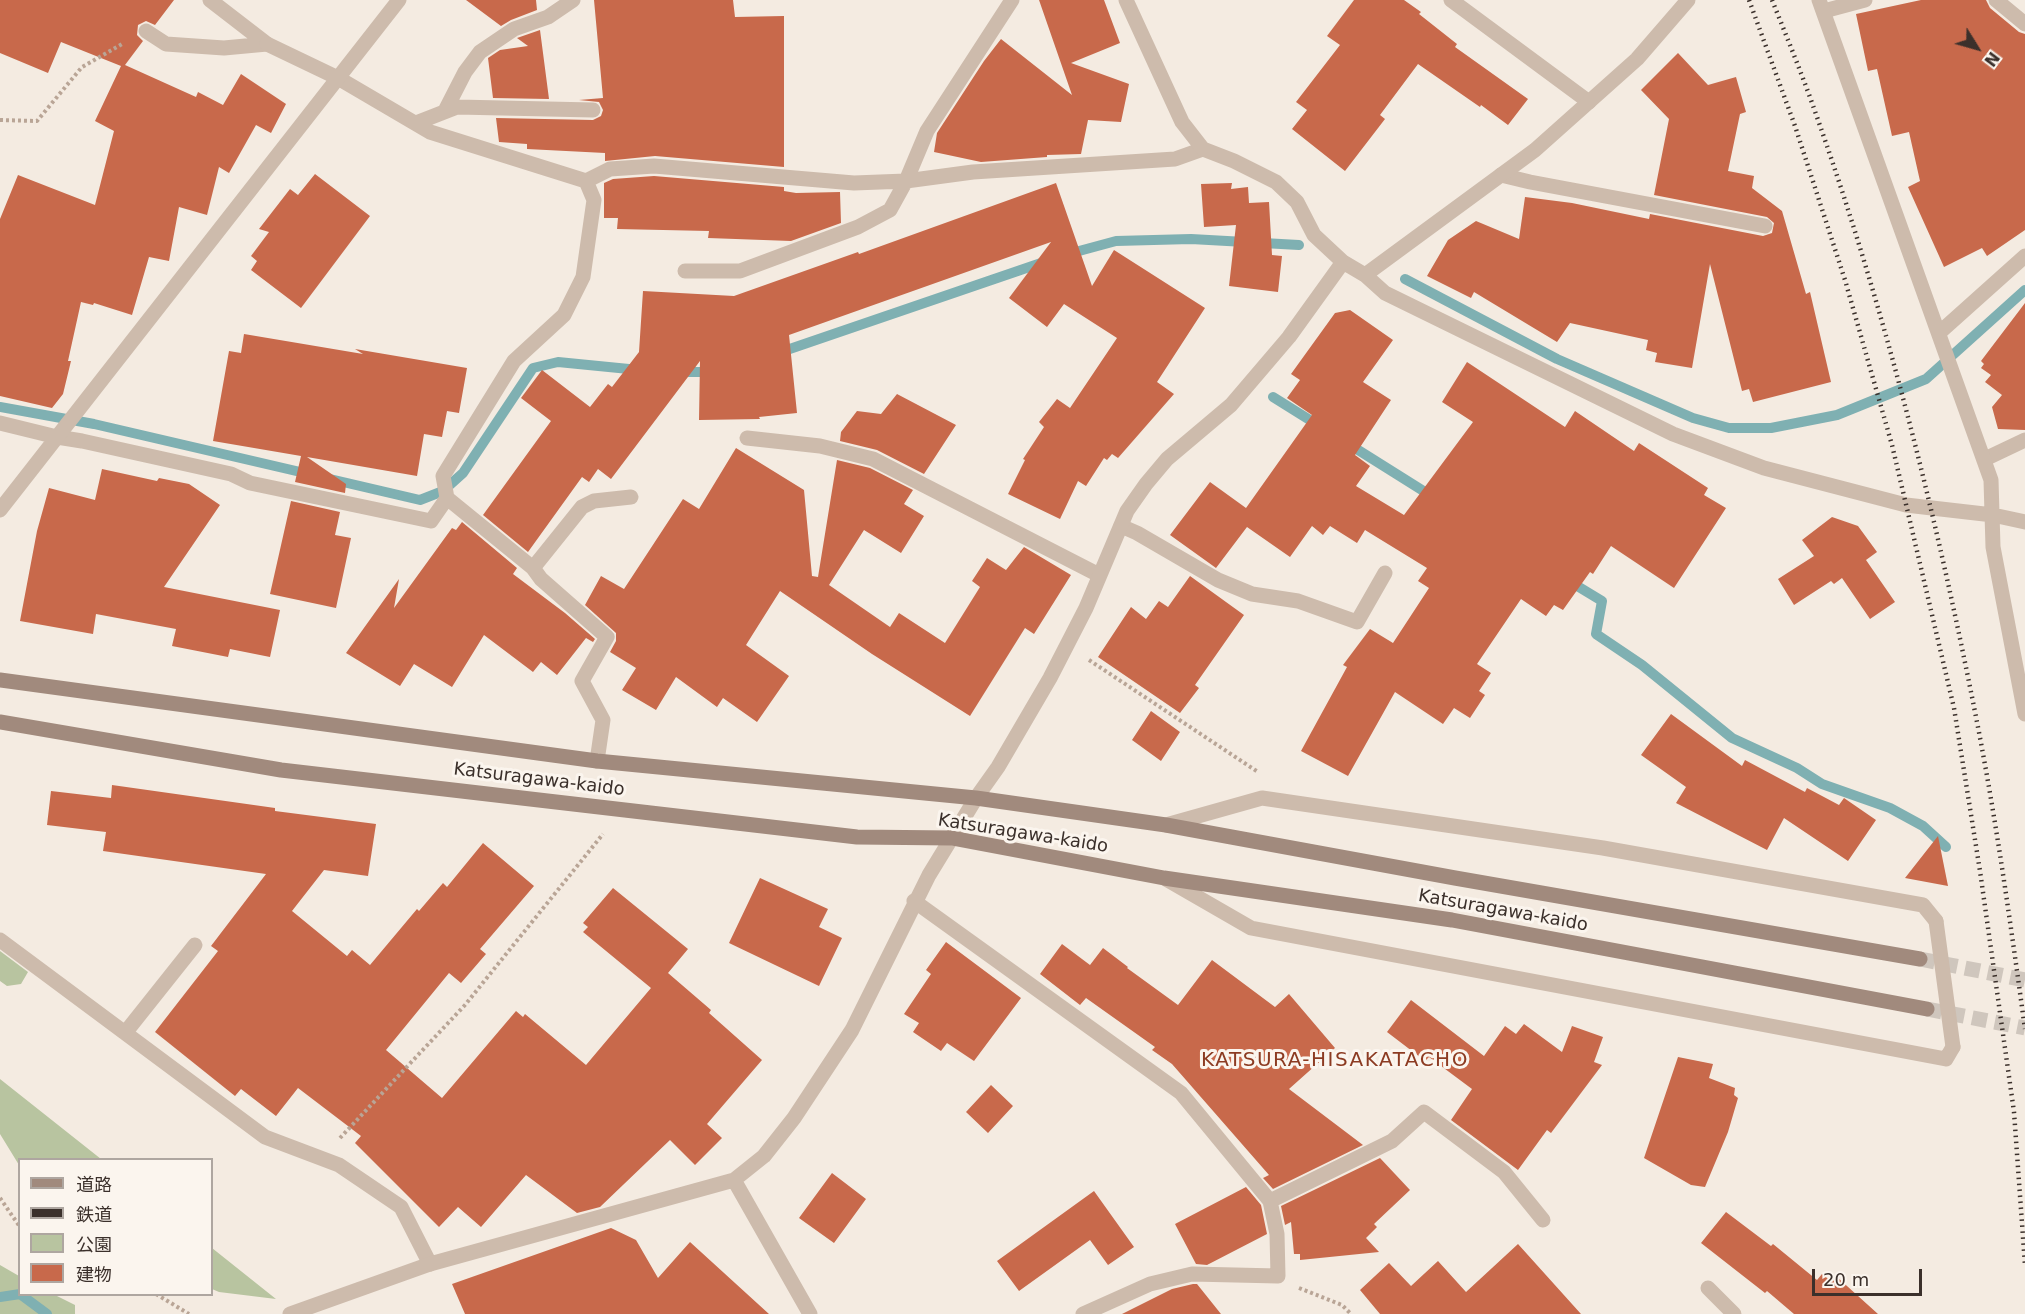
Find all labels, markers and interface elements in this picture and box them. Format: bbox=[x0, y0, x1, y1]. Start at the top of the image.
north arrow bbox=[1947, 18, 2007, 78]
text: N bbox=[1980, 48, 2003, 70]
street label: Katsuragawa-kaido bbox=[452, 759, 626, 801]
street label: Katsuragawa-kaido bbox=[936, 810, 1110, 858]
street label: Katsuragawa-kaido bbox=[1416, 885, 1590, 937]
district label: KATSURA-HISAKATACHO bbox=[1201, 1049, 1469, 1073]
legend bbox=[18, 1158, 213, 1296]
text: 道路 bbox=[76, 1174, 112, 1195]
text: 鉄道 bbox=[76, 1204, 112, 1225]
text: 公園 bbox=[76, 1234, 112, 1255]
scale bar bbox=[1815, 1257, 1924, 1295]
text: 建物 bbox=[76, 1264, 112, 1285]
text: 20 m bbox=[1823, 1269, 1869, 1290]

